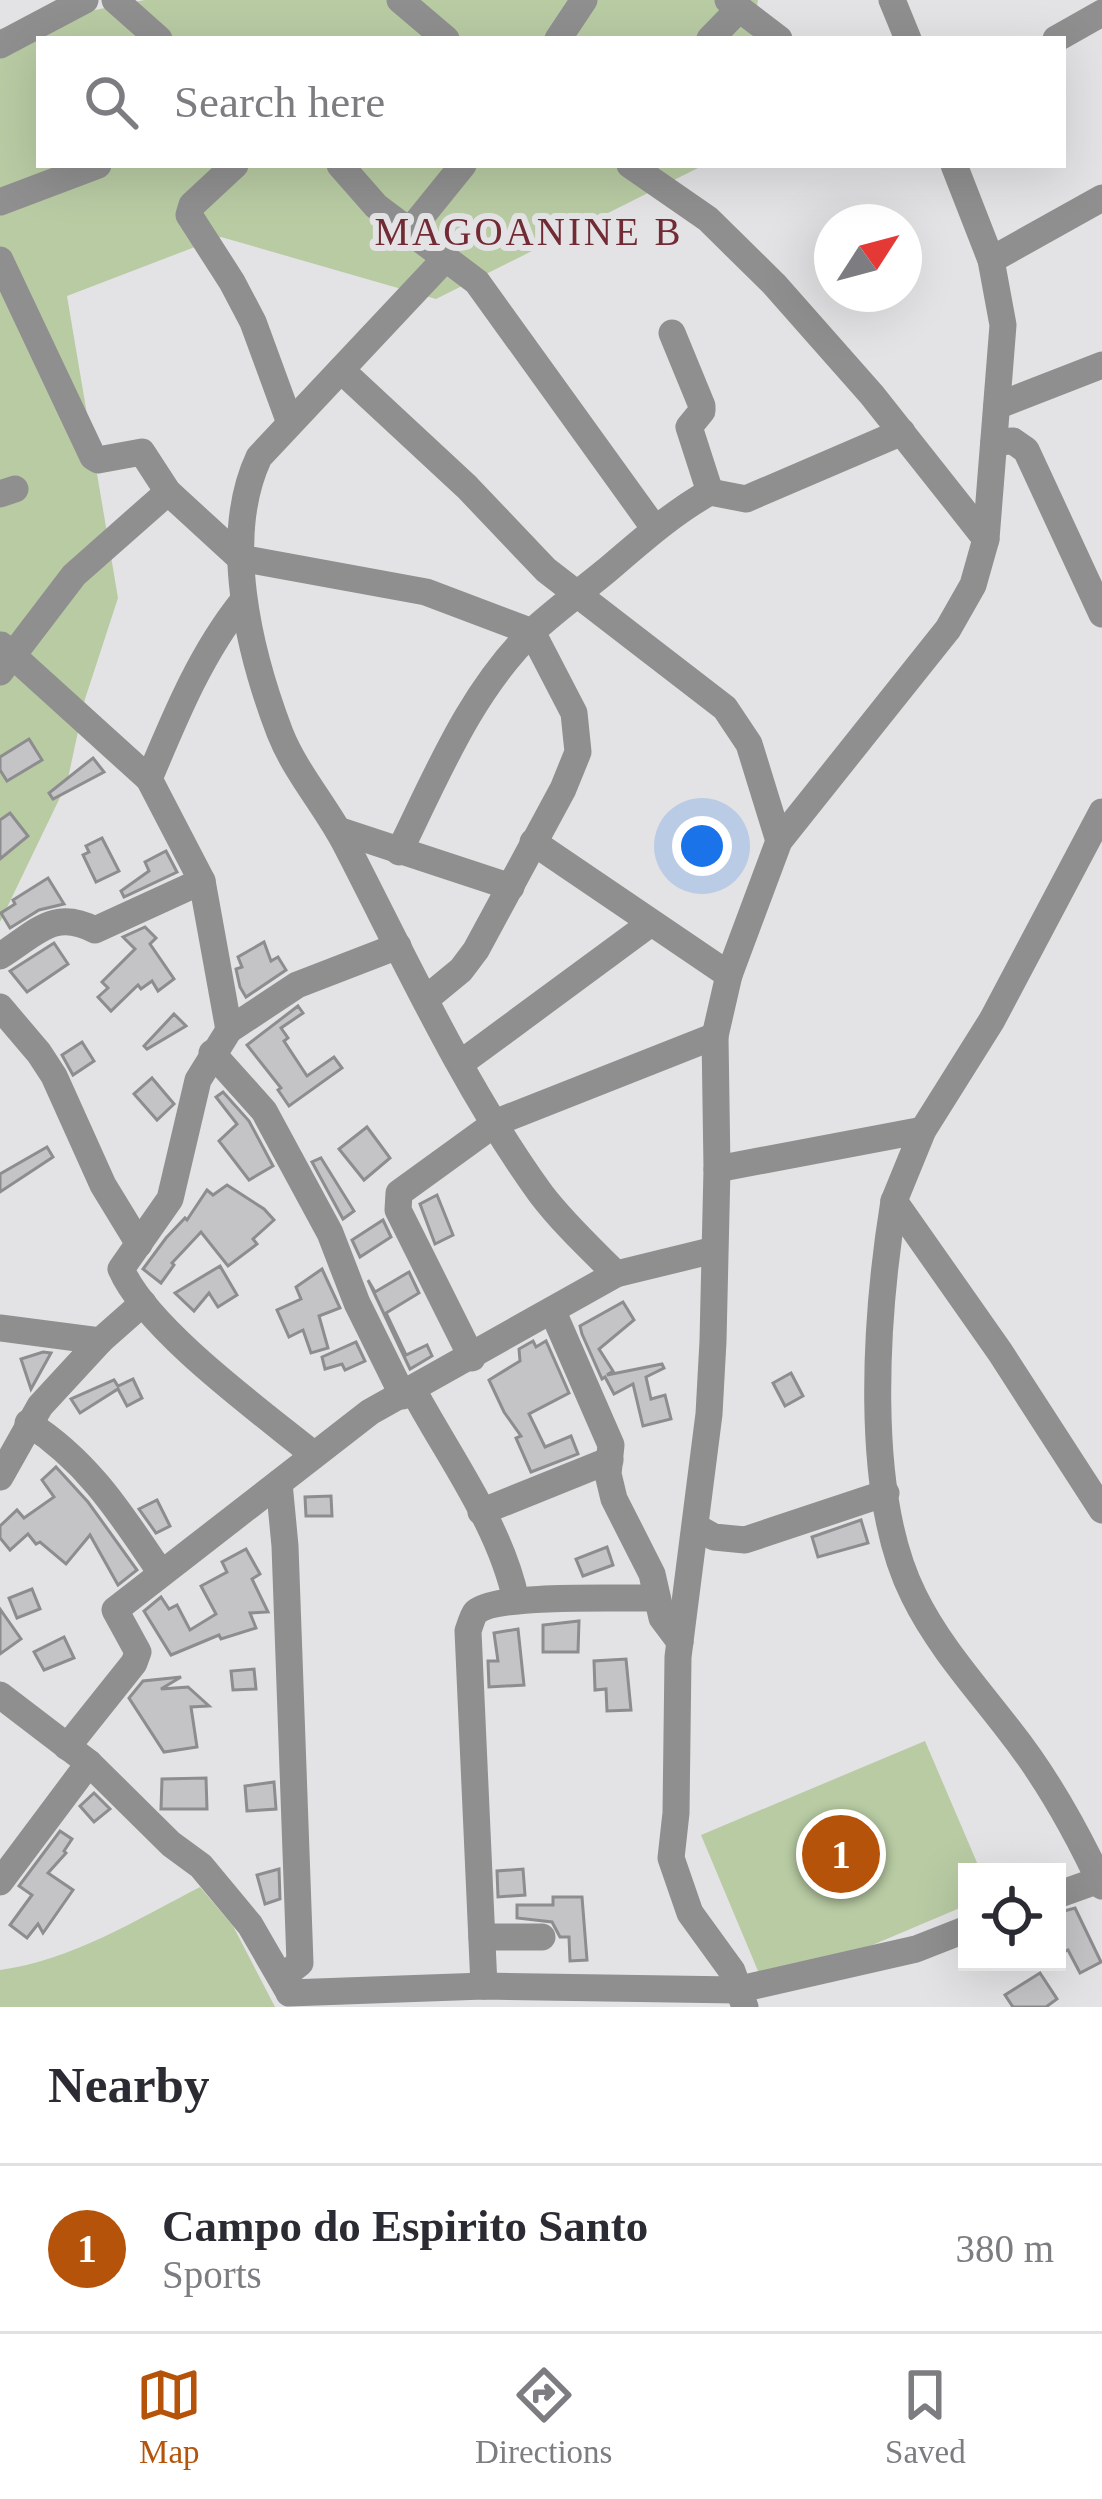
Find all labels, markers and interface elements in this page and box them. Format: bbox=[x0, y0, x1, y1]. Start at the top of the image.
search box bbox=[36, 36, 1066, 168]
icon: search bbox=[78, 69, 144, 135]
text: Search here bbox=[174, 77, 385, 127]
north arrow bbox=[814, 204, 922, 312]
district label: MAGOANINE B bbox=[374, 210, 684, 253]
your location bbox=[672, 816, 732, 876]
pin: 1 bbox=[802, 1809, 880, 1899]
map controls bbox=[958, 1863, 1066, 1971]
button: locate bbox=[958, 1863, 1066, 1971]
text: Nearby bbox=[48, 2057, 209, 2113]
text: Campo do Espirito Santo bbox=[162, 2201, 648, 2251]
text: 1 bbox=[77, 2227, 97, 2270]
text: 380 m bbox=[955, 2227, 1054, 2270]
text: Sports bbox=[162, 2253, 262, 2296]
tab: Map bbox=[136, 2362, 202, 2471]
tab: Directions bbox=[475, 2362, 612, 2471]
tab: Saved bbox=[885, 2362, 966, 2471]

